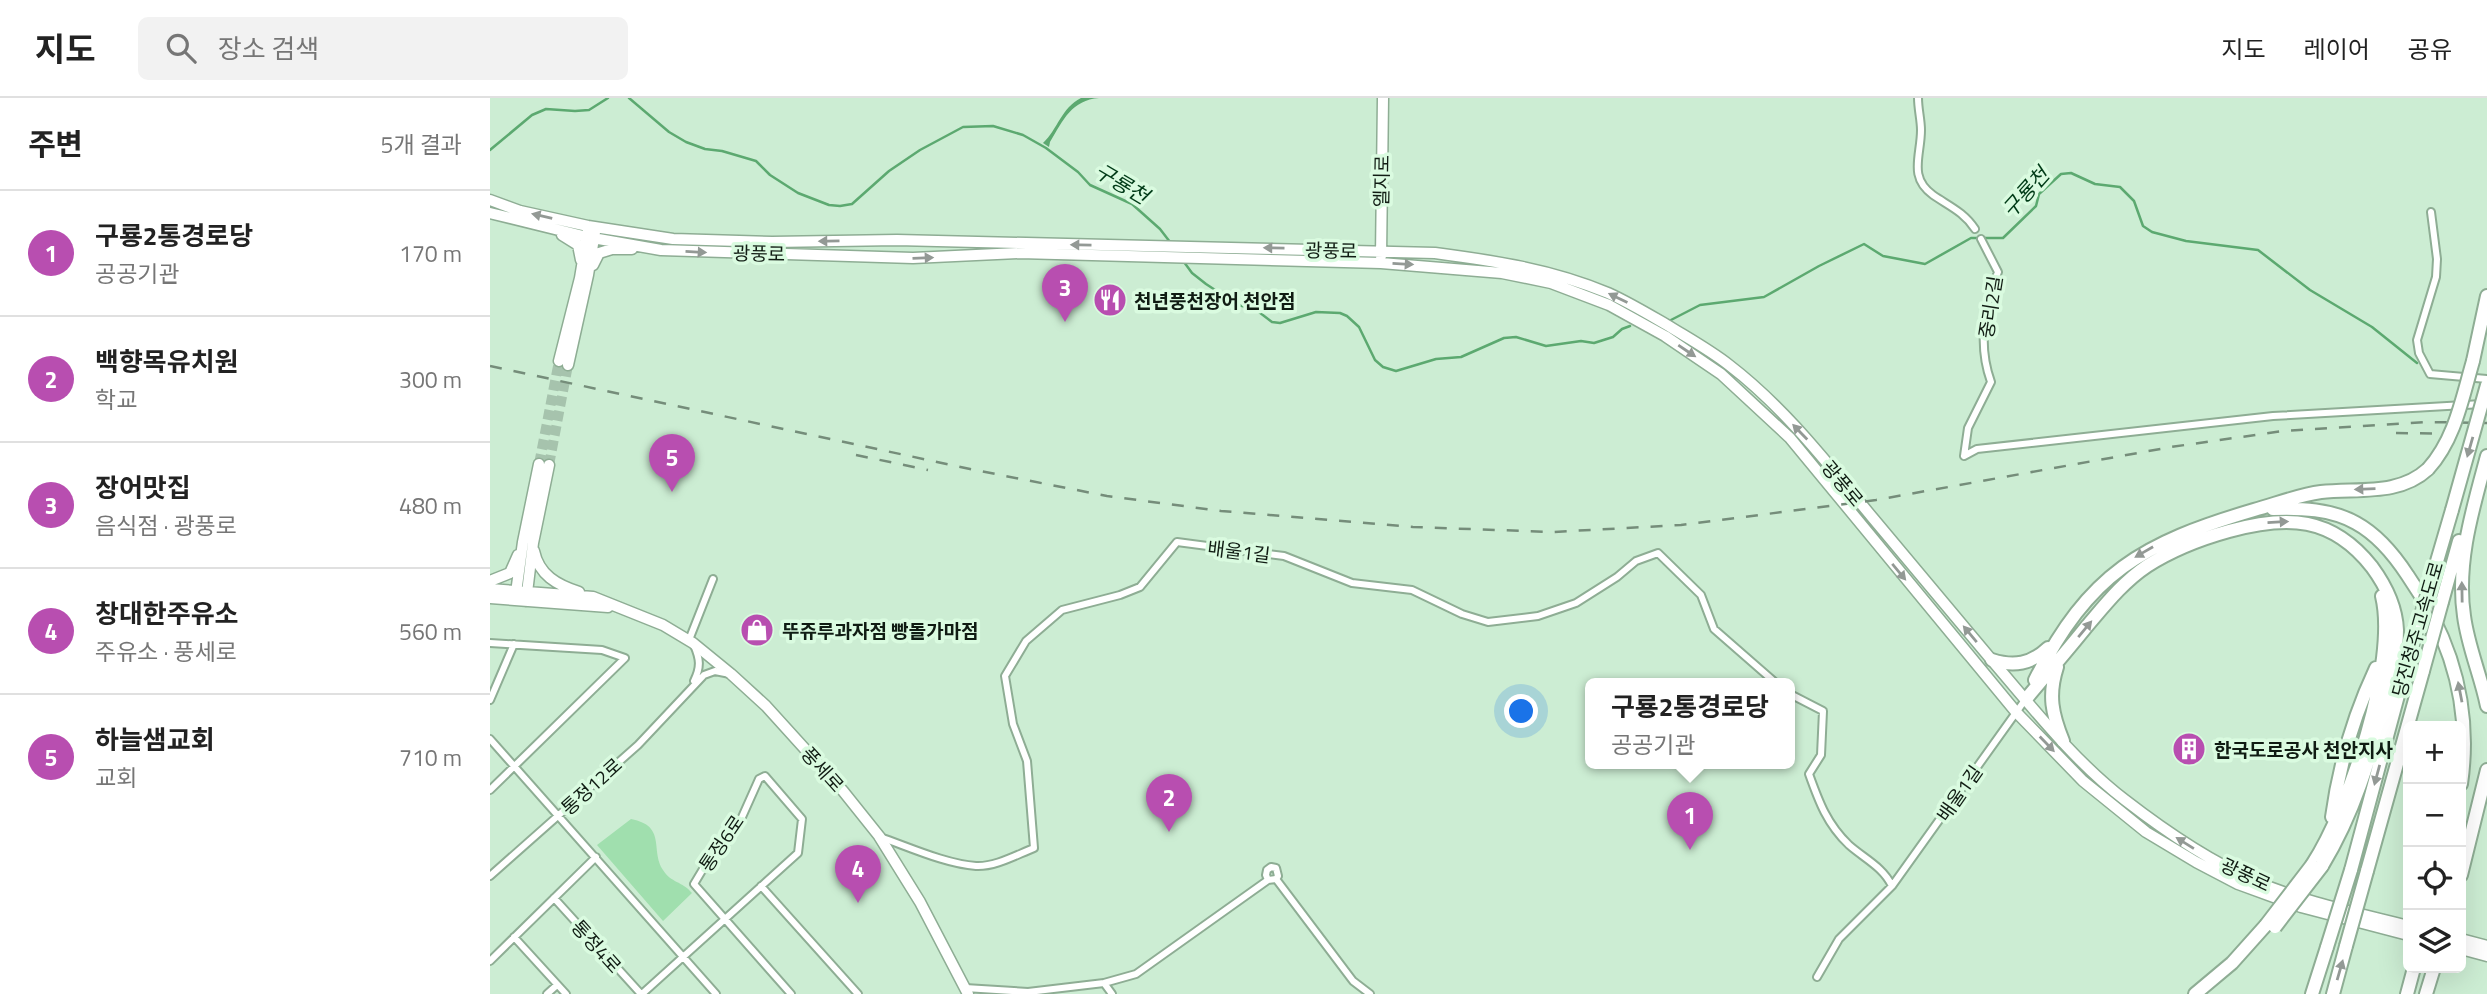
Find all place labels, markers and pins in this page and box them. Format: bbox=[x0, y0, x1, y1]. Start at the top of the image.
pin: 3 bbox=[1042, 264, 1088, 322]
restaurant icon: 천년풍천장어 천안점 bbox=[1091, 281, 1129, 319]
place label: 천년풍천장어 천안점 bbox=[1134, 286, 1296, 315]
pin: 5 bbox=[649, 434, 695, 492]
shop icon: 뚜쥬루과자점 빵돌가마점 bbox=[738, 611, 776, 649]
place label: 뚜쥬루과자점 빵돌가마점 bbox=[782, 616, 978, 645]
building icon: 한국도로공사 천안지사 bbox=[2170, 730, 2208, 768]
place label: 한국도로공사 천안지사 bbox=[2214, 735, 2394, 764]
pin: 2 bbox=[1146, 774, 1192, 832]
pin: 1 bbox=[1667, 792, 1713, 850]
pin: 4 bbox=[835, 845, 881, 903]

